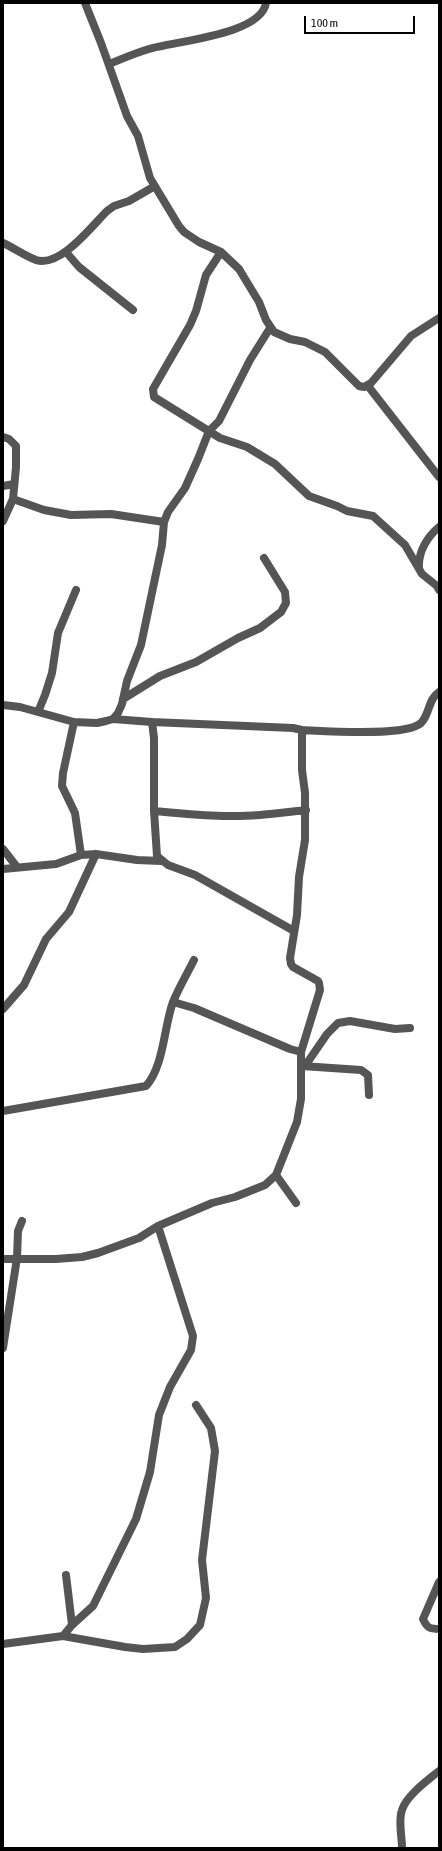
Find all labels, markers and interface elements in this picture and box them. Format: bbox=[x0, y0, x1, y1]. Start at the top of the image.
scale bar bbox=[306, 8, 417, 34]
text: 100 m bbox=[311, 16, 338, 30]

